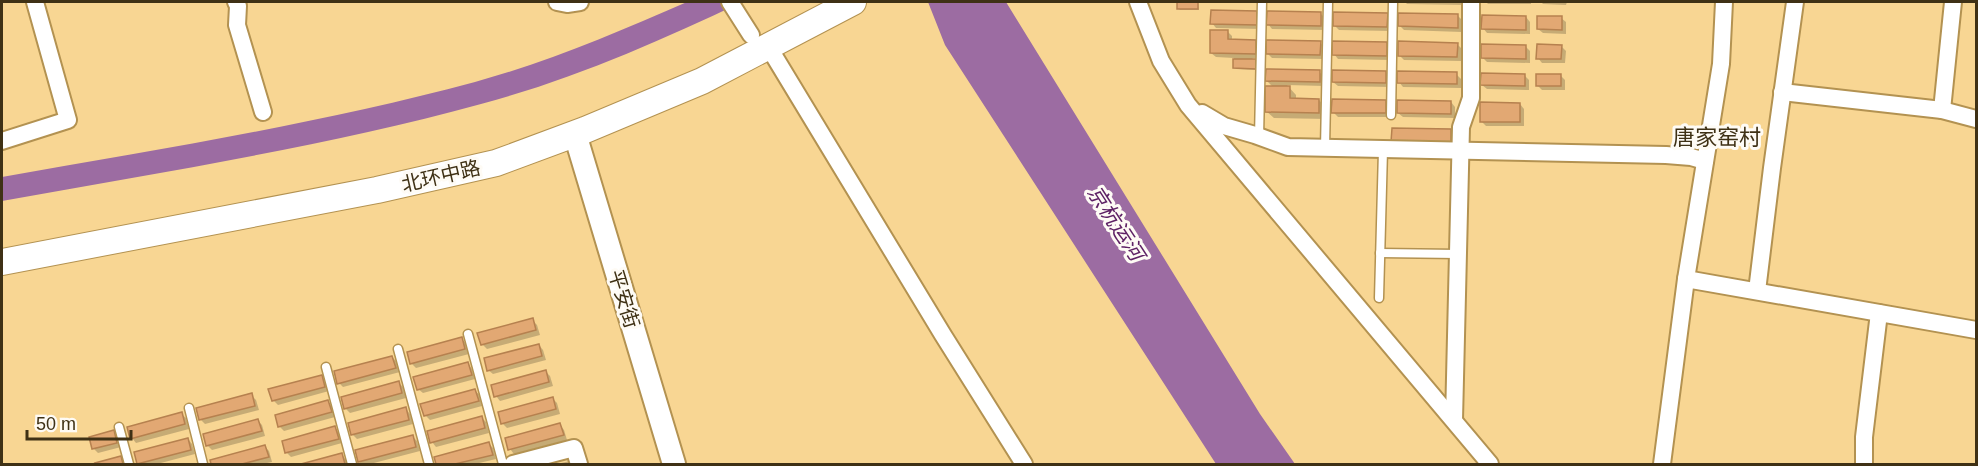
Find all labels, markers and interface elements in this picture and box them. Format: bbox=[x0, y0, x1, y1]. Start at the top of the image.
district label: 唐家窑村 bbox=[1673, 125, 1761, 150]
street label: 北环中路 bbox=[400, 156, 482, 196]
water label: 京杭运河 bbox=[1083, 182, 1151, 268]
street label: 平安街 bbox=[605, 267, 643, 331]
scale bar bbox=[27, 403, 130, 441]
text: 50 m bbox=[36, 414, 76, 434]

